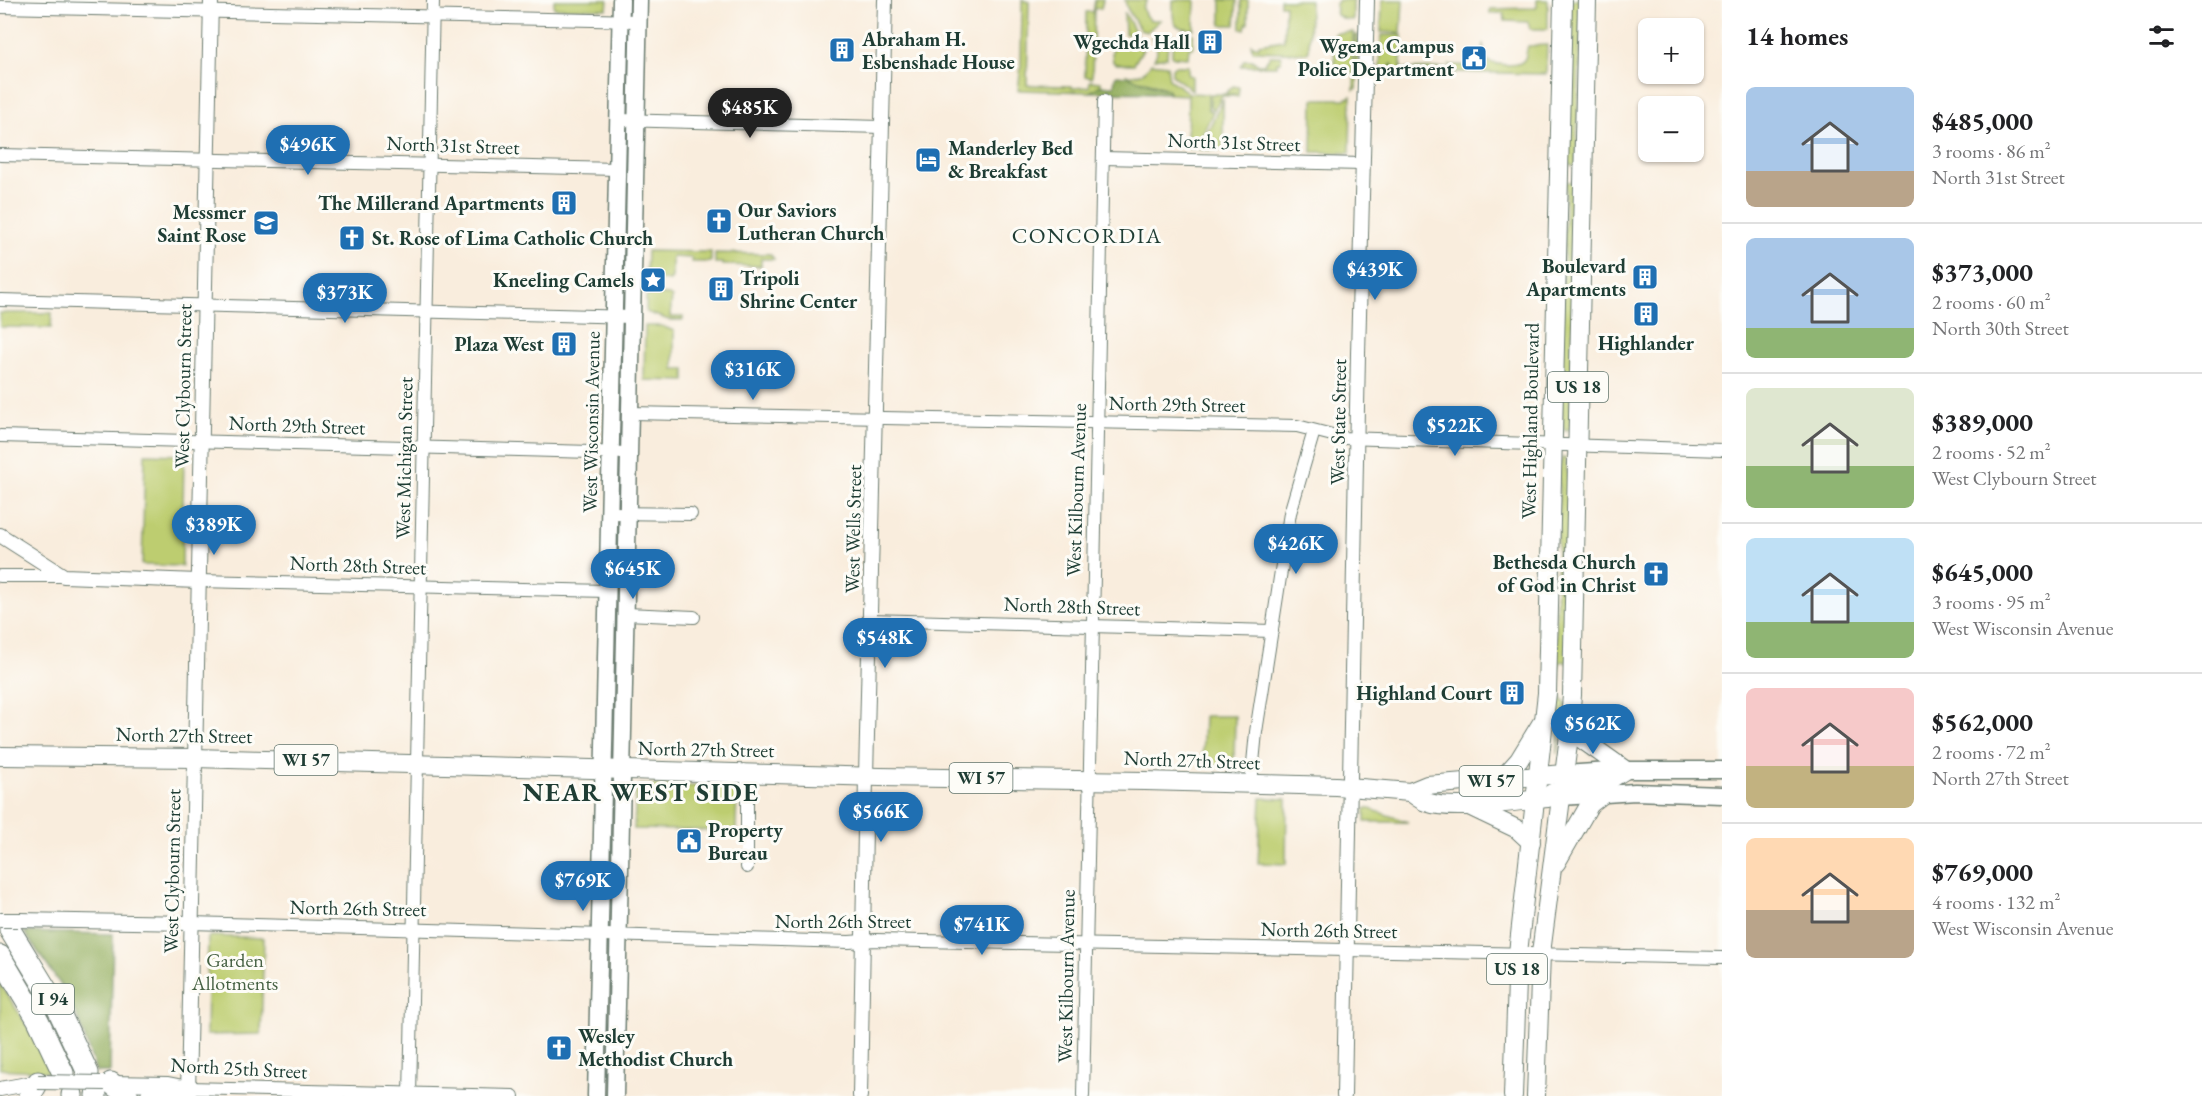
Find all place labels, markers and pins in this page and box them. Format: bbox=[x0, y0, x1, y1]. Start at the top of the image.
place label: Abraham H. Esbenshade House bbox=[861, 26, 1015, 75]
building icon: Wgechda Hall bbox=[1195, 27, 1225, 57]
place label: Wgechda Hall bbox=[1073, 29, 1190, 55]
place label: Wgema Campus Police Department bbox=[1298, 33, 1454, 82]
building icon: Abraham H. Esbenshade House bbox=[827, 35, 857, 65]
public building icon: Wgema Campus Police Department bbox=[1459, 43, 1489, 73]
pin: $485K bbox=[708, 88, 792, 139]
pin: $496K bbox=[266, 125, 350, 176]
place label: Manderley Bed & Breakfast bbox=[948, 135, 1073, 184]
hotel icon: Manderley Bed & Breakfast bbox=[913, 145, 943, 175]
building icon: The Millerand Apartments bbox=[549, 188, 579, 218]
place label: The Millerand Apartments bbox=[318, 190, 544, 216]
place label: Our Saviors Lutheran Church bbox=[738, 197, 885, 246]
place label: Messmer Saint Rose bbox=[157, 199, 247, 248]
church icon: Our Saviors Lutheran Church bbox=[704, 206, 734, 236]
school or university icon: Messmer Saint Rose bbox=[251, 208, 281, 238]
church icon: St. Rose of Lima Catholic Church bbox=[337, 223, 367, 253]
place label: St. Rose of Lima Catholic Church bbox=[372, 225, 653, 251]
pin: $439K bbox=[1333, 250, 1417, 301]
place label: Boulevard Apartments bbox=[1525, 253, 1626, 302]
building icon: Boulevard Apartments bbox=[1630, 262, 1660, 292]
place icon: Kneeling Camels bbox=[638, 265, 668, 295]
place label: Tripoli Shrine Center bbox=[740, 265, 858, 314]
place label: Kneeling Camels bbox=[493, 267, 634, 293]
pin: $373K bbox=[303, 273, 387, 324]
building icon: Tripoli Shrine Center bbox=[706, 274, 736, 304]
building icon: Highlander bbox=[1631, 299, 1661, 329]
building icon: Plaza West bbox=[549, 329, 579, 359]
place label: Highlander bbox=[1598, 330, 1695, 356]
place label: Plaza West bbox=[454, 331, 544, 357]
pin: $316K bbox=[711, 350, 795, 401]
pin: $522K bbox=[1413, 406, 1497, 457]
pin: $389K bbox=[172, 505, 256, 556]
pin: $426K bbox=[1254, 524, 1338, 575]
pin: $645K bbox=[591, 549, 675, 600]
place label: Bethesda Church of God in Christ bbox=[1493, 549, 1636, 598]
church icon: Bethesda Church of God in Christ bbox=[1641, 559, 1671, 589]
pin: $548K bbox=[843, 618, 927, 669]
building icon: Highland Court bbox=[1497, 678, 1527, 708]
place label: Highland Court bbox=[1356, 680, 1492, 706]
pin: $562K bbox=[1551, 704, 1635, 755]
pin: $566K bbox=[839, 792, 923, 843]
place label: Property Bureau bbox=[708, 817, 783, 866]
public building icon: Property Bureau bbox=[674, 826, 704, 856]
pin: $769K bbox=[541, 861, 625, 912]
pin: $741K bbox=[940, 905, 1024, 956]
place label: Wesley Methodist Church bbox=[578, 1023, 733, 1072]
church icon: Wesley Methodist Church bbox=[544, 1033, 574, 1063]

